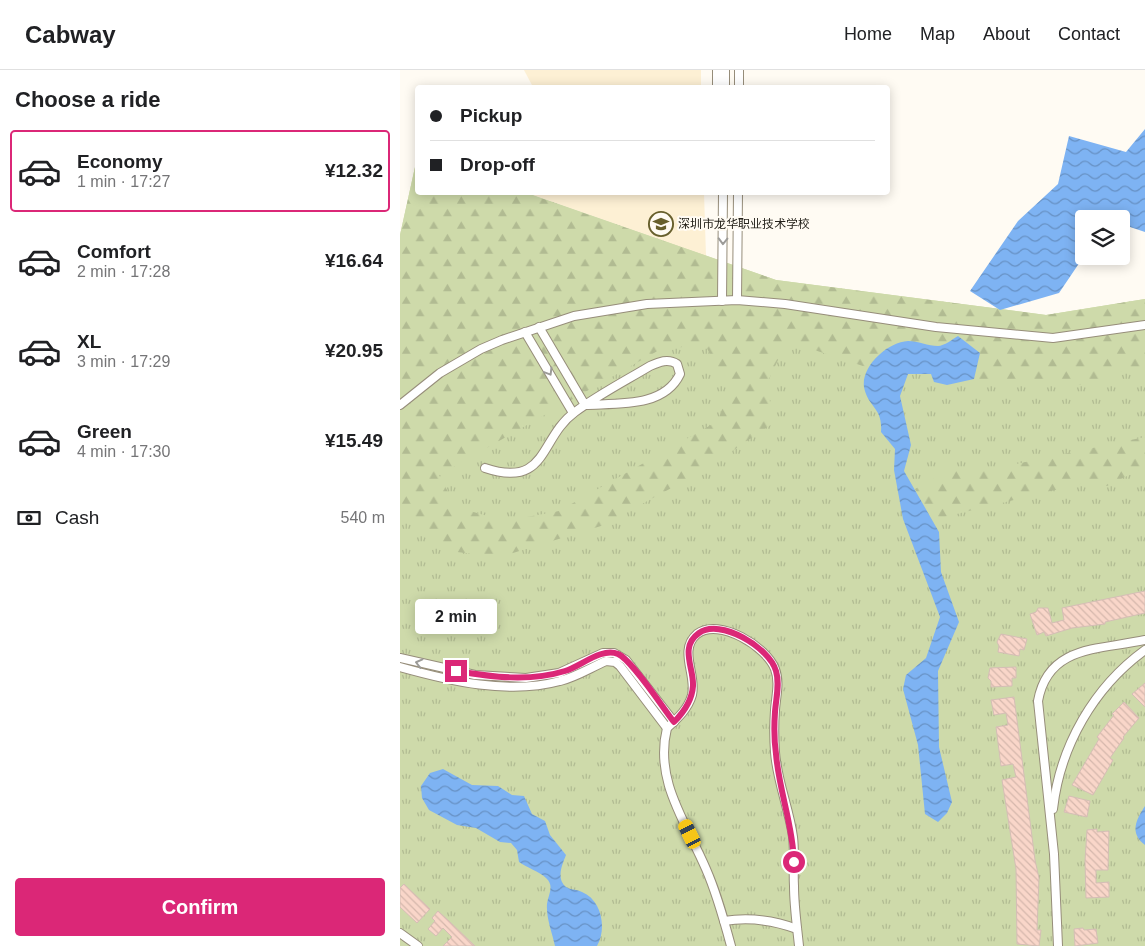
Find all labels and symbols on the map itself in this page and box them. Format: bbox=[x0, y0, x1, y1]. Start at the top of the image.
school or university icon: 深圳市龙华职业技术学校 bbox=[648, 211, 674, 237]
place label: 深圳市龙华职业技术学校 bbox=[678, 217, 810, 231]
one-way arrow bbox=[718, 238, 728, 245]
one-way arrow bbox=[542, 367, 552, 376]
callout: 2 min bbox=[415, 598, 497, 634]
one-way arrow bbox=[415, 659, 423, 669]
route end bbox=[445, 660, 467, 682]
car bbox=[676, 817, 703, 851]
route start bbox=[783, 851, 805, 873]

